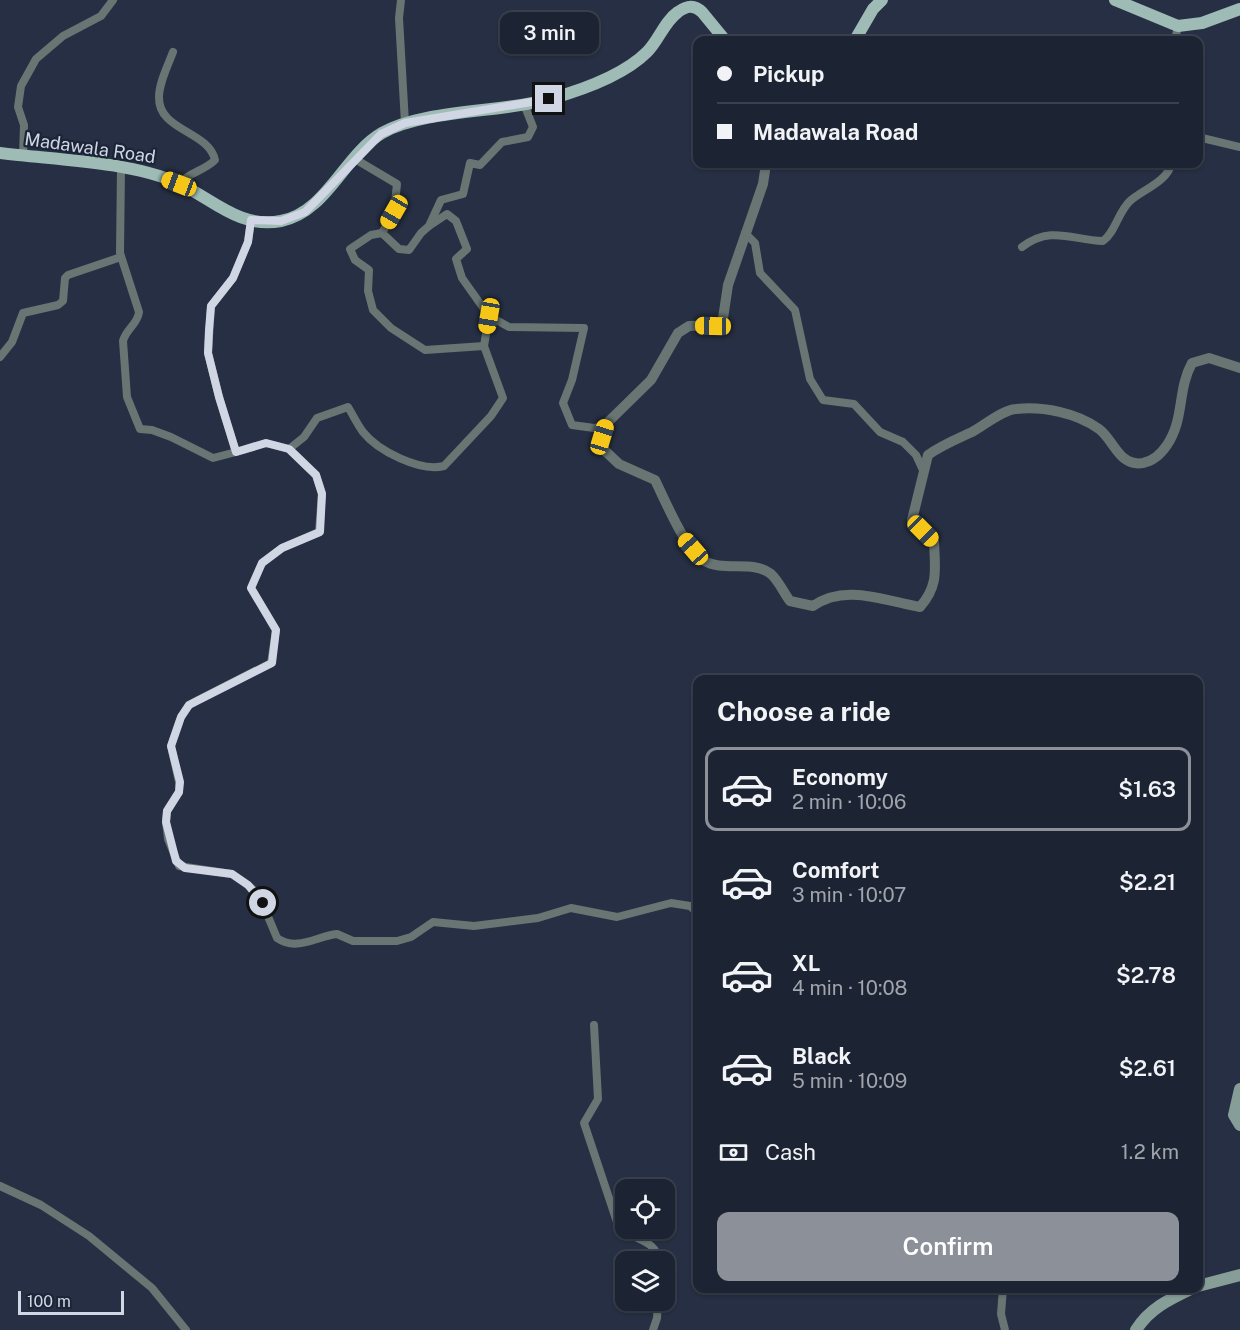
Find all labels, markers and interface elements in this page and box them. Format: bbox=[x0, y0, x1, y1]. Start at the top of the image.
callout: 3 min bbox=[500, 12, 598, 54]
text: 3 min bbox=[523, 21, 576, 45]
text: Pickup bbox=[753, 61, 824, 87]
route end bbox=[535, 85, 562, 112]
text: Madawala Road bbox=[753, 119, 918, 145]
street label: Madawala Road bbox=[23, 128, 157, 167]
car bbox=[159, 169, 199, 199]
car bbox=[377, 192, 411, 232]
car bbox=[477, 297, 501, 335]
car bbox=[695, 317, 731, 335]
car bbox=[588, 417, 616, 457]
car bbox=[904, 512, 942, 550]
car bbox=[674, 530, 712, 568]
text: Choose a ride bbox=[717, 695, 891, 727]
icon: car bbox=[720, 762, 774, 816]
text: Economy bbox=[792, 764, 888, 790]
text: $1.63 bbox=[1118, 776, 1176, 802]
text: 2 min · 10:06 bbox=[792, 790, 906, 814]
icon: car bbox=[720, 855, 774, 909]
text: Comfort bbox=[792, 857, 879, 883]
text: $2.21 bbox=[1119, 869, 1176, 895]
text: 3 min · 10:07 bbox=[792, 883, 906, 907]
route start bbox=[249, 889, 276, 916]
icon: car bbox=[720, 948, 774, 1002]
text: XL bbox=[792, 950, 820, 976]
text: $2.78 bbox=[1116, 962, 1176, 988]
text: 4 min · 10:08 bbox=[792, 976, 907, 1000]
icon: car bbox=[720, 1041, 774, 1095]
text: Black bbox=[792, 1043, 851, 1069]
text: $2.61 bbox=[1119, 1055, 1176, 1081]
text: 5 min · 10:09 bbox=[792, 1069, 907, 1093]
icon: cash bbox=[717, 1136, 750, 1169]
text: Cash bbox=[765, 1139, 816, 1165]
text: 1.2 km bbox=[1121, 1140, 1179, 1164]
map controls bbox=[615, 1179, 675, 1311]
button: locate bbox=[615, 1179, 675, 1239]
button: Confirm bbox=[717, 1212, 1179, 1281]
button: layers bbox=[615, 1251, 675, 1311]
scale bar bbox=[18, 1288, 124, 1316]
text: 100 m bbox=[27, 1292, 71, 1311]

